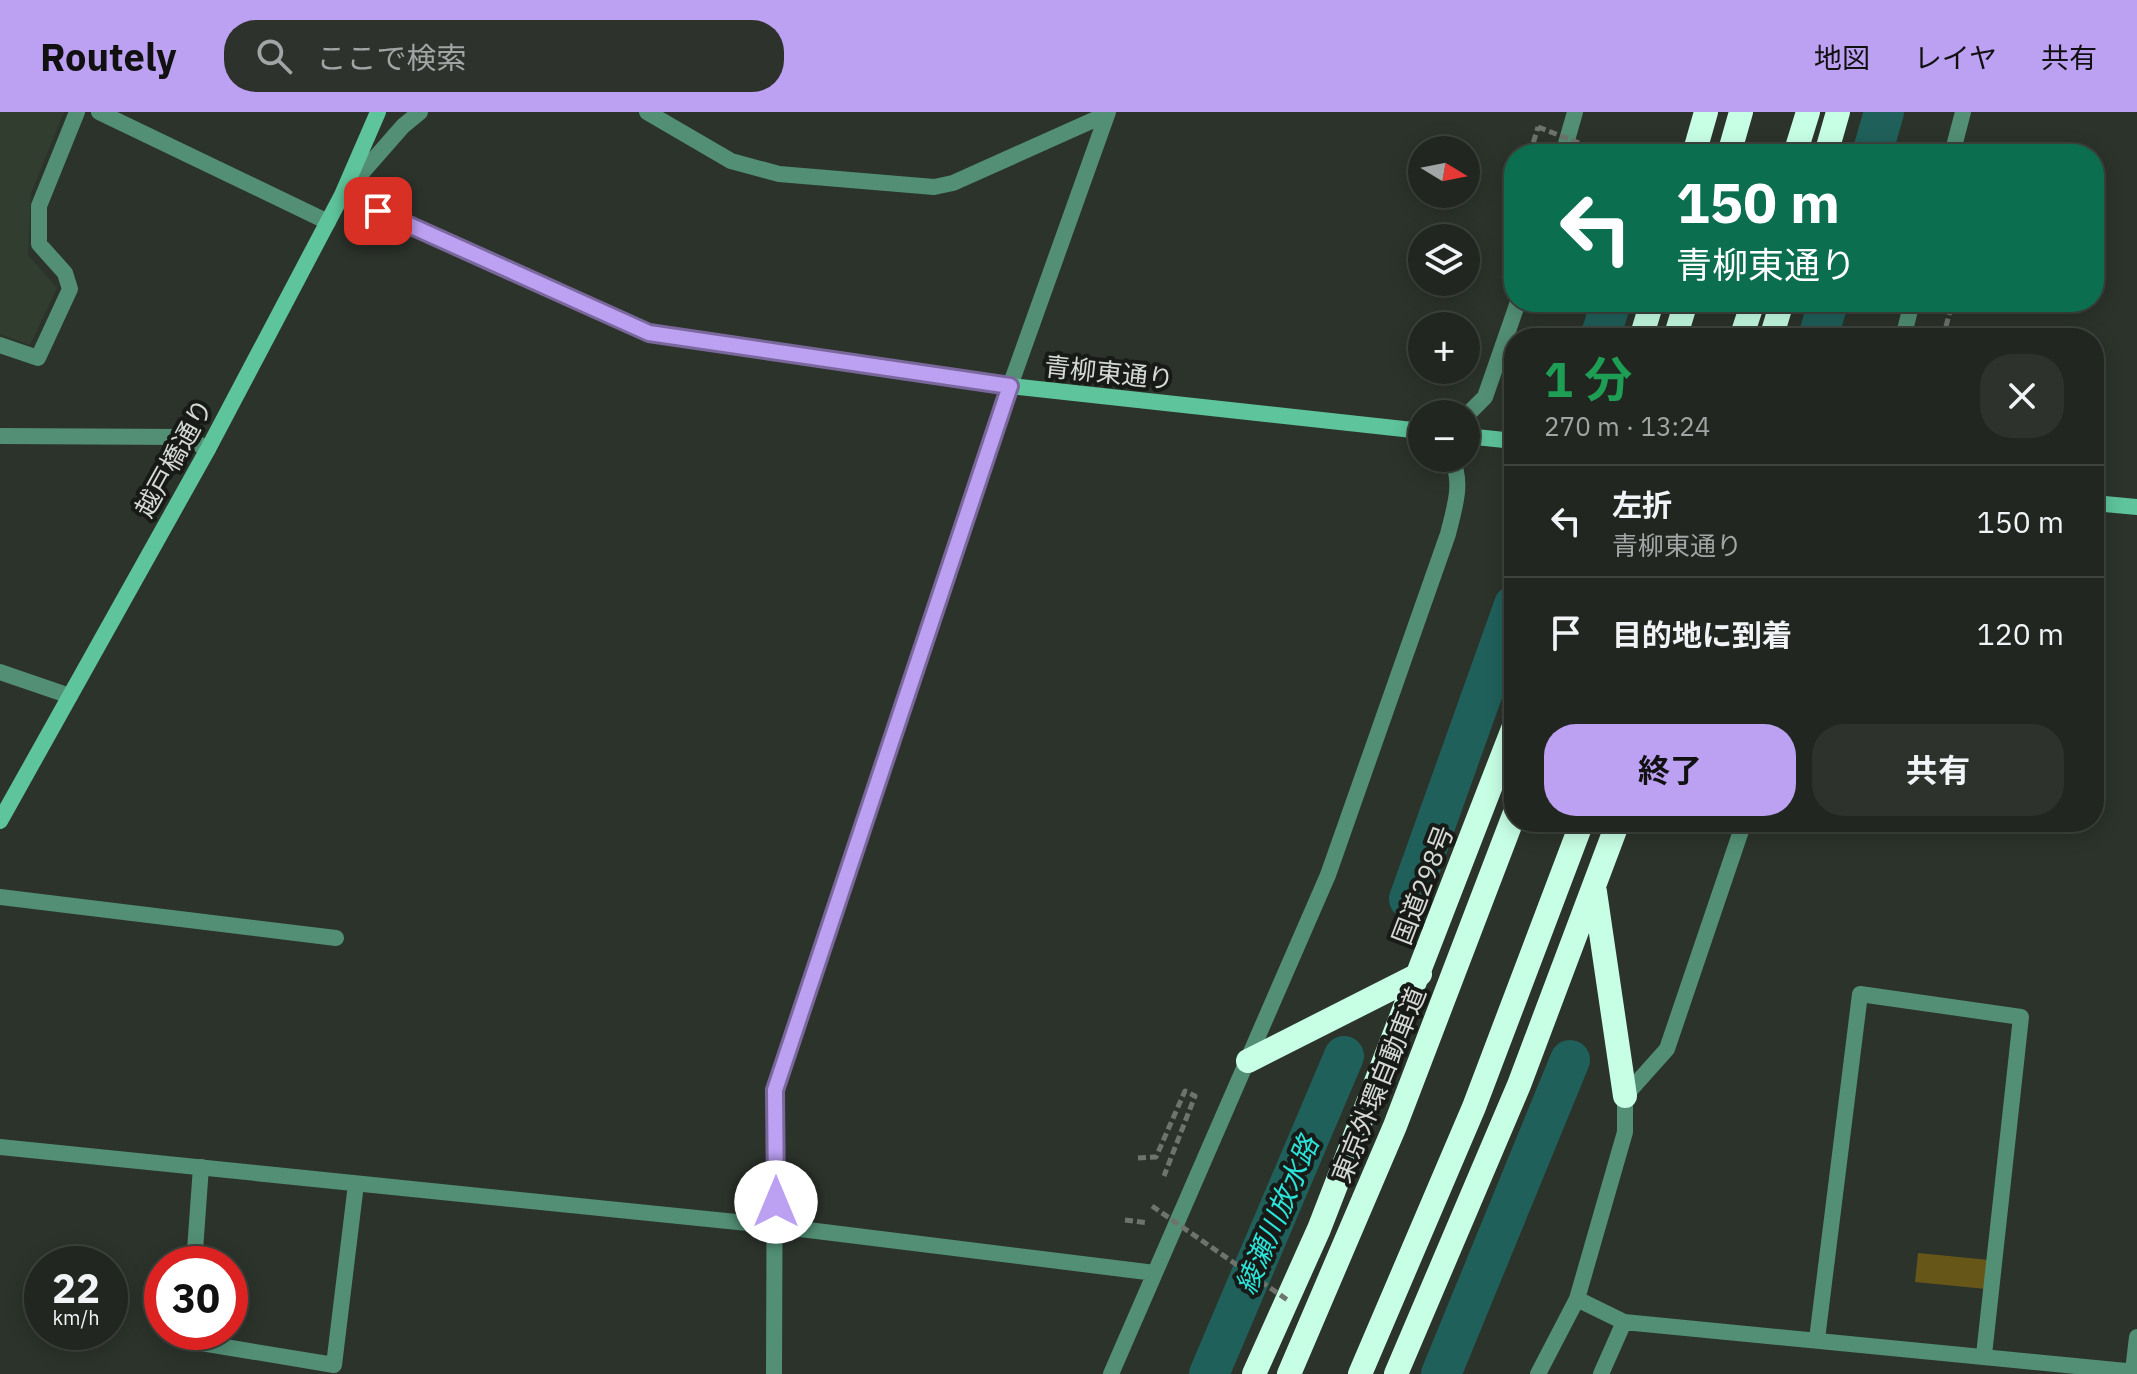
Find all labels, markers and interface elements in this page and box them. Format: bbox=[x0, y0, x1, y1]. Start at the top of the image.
search box bbox=[224, 20, 784, 92]
text: Routely bbox=[40, 32, 176, 81]
icon: search bbox=[252, 34, 296, 78]
text: ここで検索 bbox=[316, 38, 466, 77]
text: 地図 bbox=[1814, 39, 1870, 76]
text: レイヤ bbox=[1914, 39, 1997, 76]
text: 共有 bbox=[2041, 39, 2097, 76]
north arrow bbox=[1408, 136, 1480, 208]
map controls bbox=[1408, 136, 1480, 472]
text: 150 m bbox=[1676, 166, 1840, 238]
icon: left bbox=[1544, 176, 1648, 280]
pin bbox=[344, 177, 412, 245]
icon: arrive bbox=[356, 189, 400, 233]
button: layers bbox=[1408, 224, 1480, 296]
text: 青柳東通り bbox=[1676, 241, 1856, 288]
button: + bbox=[1408, 312, 1480, 384]
street label: 青柳東通り bbox=[1043, 348, 1176, 396]
text: 1 分 bbox=[1544, 348, 1632, 410]
button: close bbox=[1980, 354, 2064, 438]
street label: 越戸橋通り bbox=[127, 392, 220, 523]
button: − bbox=[1408, 400, 1480, 472]
text: 270 m · 13:24 bbox=[1544, 409, 1710, 443]
text: 左折 bbox=[1612, 485, 1672, 524]
icon: left bbox=[1544, 499, 1588, 543]
text: 150 m bbox=[1977, 502, 2064, 541]
text: 青柳東通り bbox=[1612, 528, 1742, 562]
icon: arrive bbox=[1544, 611, 1588, 655]
text: 120 m bbox=[1977, 614, 2064, 653]
text: 目的地に到着 bbox=[1612, 615, 1792, 654]
button: 終了 bbox=[1544, 724, 1796, 816]
button: 共有 bbox=[1812, 724, 2064, 816]
street label: 国道298号 bbox=[1384, 820, 1460, 949]
street label: 東京外環自動車道 bbox=[1323, 982, 1433, 1187]
water label: 綾瀬川放水路 bbox=[1227, 1128, 1327, 1299]
position arrow bbox=[734, 1160, 818, 1244]
speed limit sign: 30 bbox=[144, 1246, 248, 1350]
text: 22 bbox=[52, 1262, 100, 1314]
text: km/h bbox=[52, 1304, 100, 1331]

